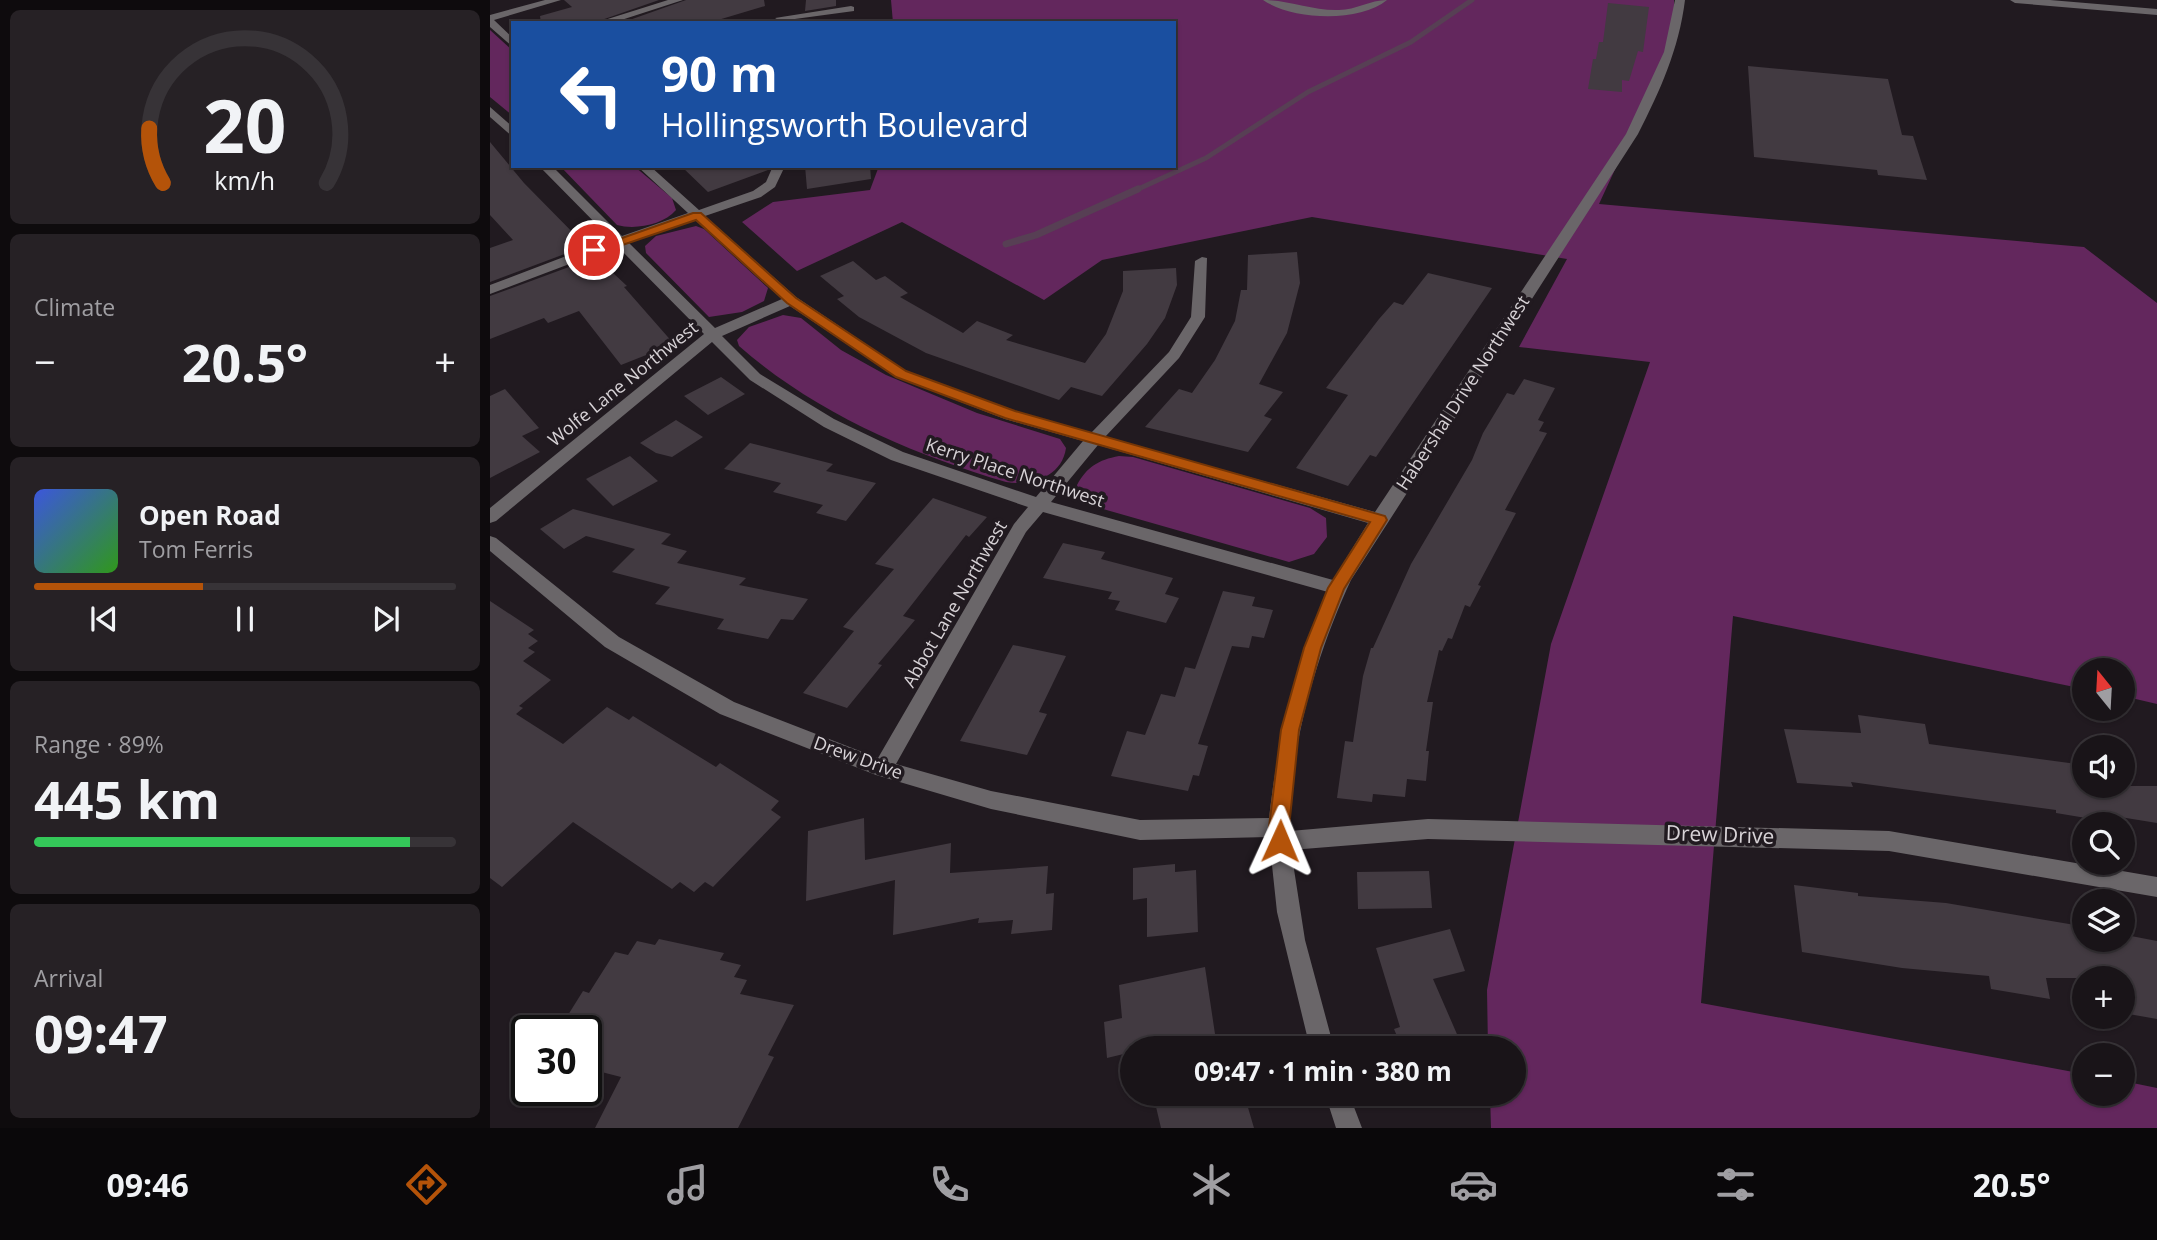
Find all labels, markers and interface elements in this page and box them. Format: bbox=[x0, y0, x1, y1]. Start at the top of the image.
text: 90 m bbox=[661, 40, 778, 106]
icon: left bbox=[546, 49, 637, 140]
text: 20 bbox=[203, 75, 287, 174]
text: Hollingsworth Boulevard bbox=[661, 103, 1029, 146]
text: km/h bbox=[215, 163, 275, 197]
pin bbox=[564, 220, 624, 280]
icon: arrive bbox=[575, 231, 613, 269]
street label: Habershal Drive Northwest bbox=[1390, 290, 1534, 494]
text: Climate bbox=[34, 291, 115, 323]
street label: Wolfe Lane Northwest bbox=[542, 315, 702, 451]
text: 20.5° bbox=[182, 326, 308, 397]
text: − bbox=[34, 335, 56, 387]
text: + bbox=[434, 335, 456, 387]
street label: Kerry Place Northwest bbox=[923, 432, 1108, 512]
text: Open Road bbox=[139, 497, 281, 533]
street label: Abbot Lane Northwest bbox=[897, 516, 1012, 691]
text: Tom Ferris bbox=[139, 533, 253, 565]
icon: previous bbox=[85, 600, 123, 638]
icon: pause bbox=[226, 600, 264, 638]
icon: next bbox=[367, 600, 405, 638]
north arrow bbox=[2072, 658, 2135, 721]
map controls bbox=[2072, 658, 2135, 1106]
text: Range · 89% bbox=[34, 728, 164, 760]
street label: Drew Drive bbox=[810, 730, 906, 784]
button: sound bbox=[2072, 735, 2135, 798]
text: 445 km bbox=[34, 763, 220, 834]
position arrow bbox=[1243, 804, 1317, 878]
button: search bbox=[2072, 812, 2135, 875]
street label: Drew Drive bbox=[1665, 818, 1775, 850]
button: layers bbox=[2072, 889, 2135, 952]
text: Arrival bbox=[34, 962, 103, 994]
button: + bbox=[2072, 966, 2135, 1029]
text: 09:47 bbox=[34, 997, 168, 1068]
speed limit sign: 30 bbox=[511, 1015, 602, 1106]
button: − bbox=[2072, 1043, 2135, 1106]
text: 09:47 · 1 min · 380 m bbox=[1194, 1053, 1452, 1089]
icon: directions bbox=[402, 1160, 451, 1209]
icon: music bbox=[663, 1160, 712, 1209]
icon: phone bbox=[925, 1160, 974, 1209]
icon: climate bbox=[1187, 1160, 1236, 1209]
icon: car bbox=[1449, 1160, 1498, 1209]
icon: filters bbox=[1711, 1160, 1760, 1209]
text: 09:46 bbox=[106, 1163, 189, 1206]
text: 20.5° bbox=[1973, 1163, 2050, 1206]

